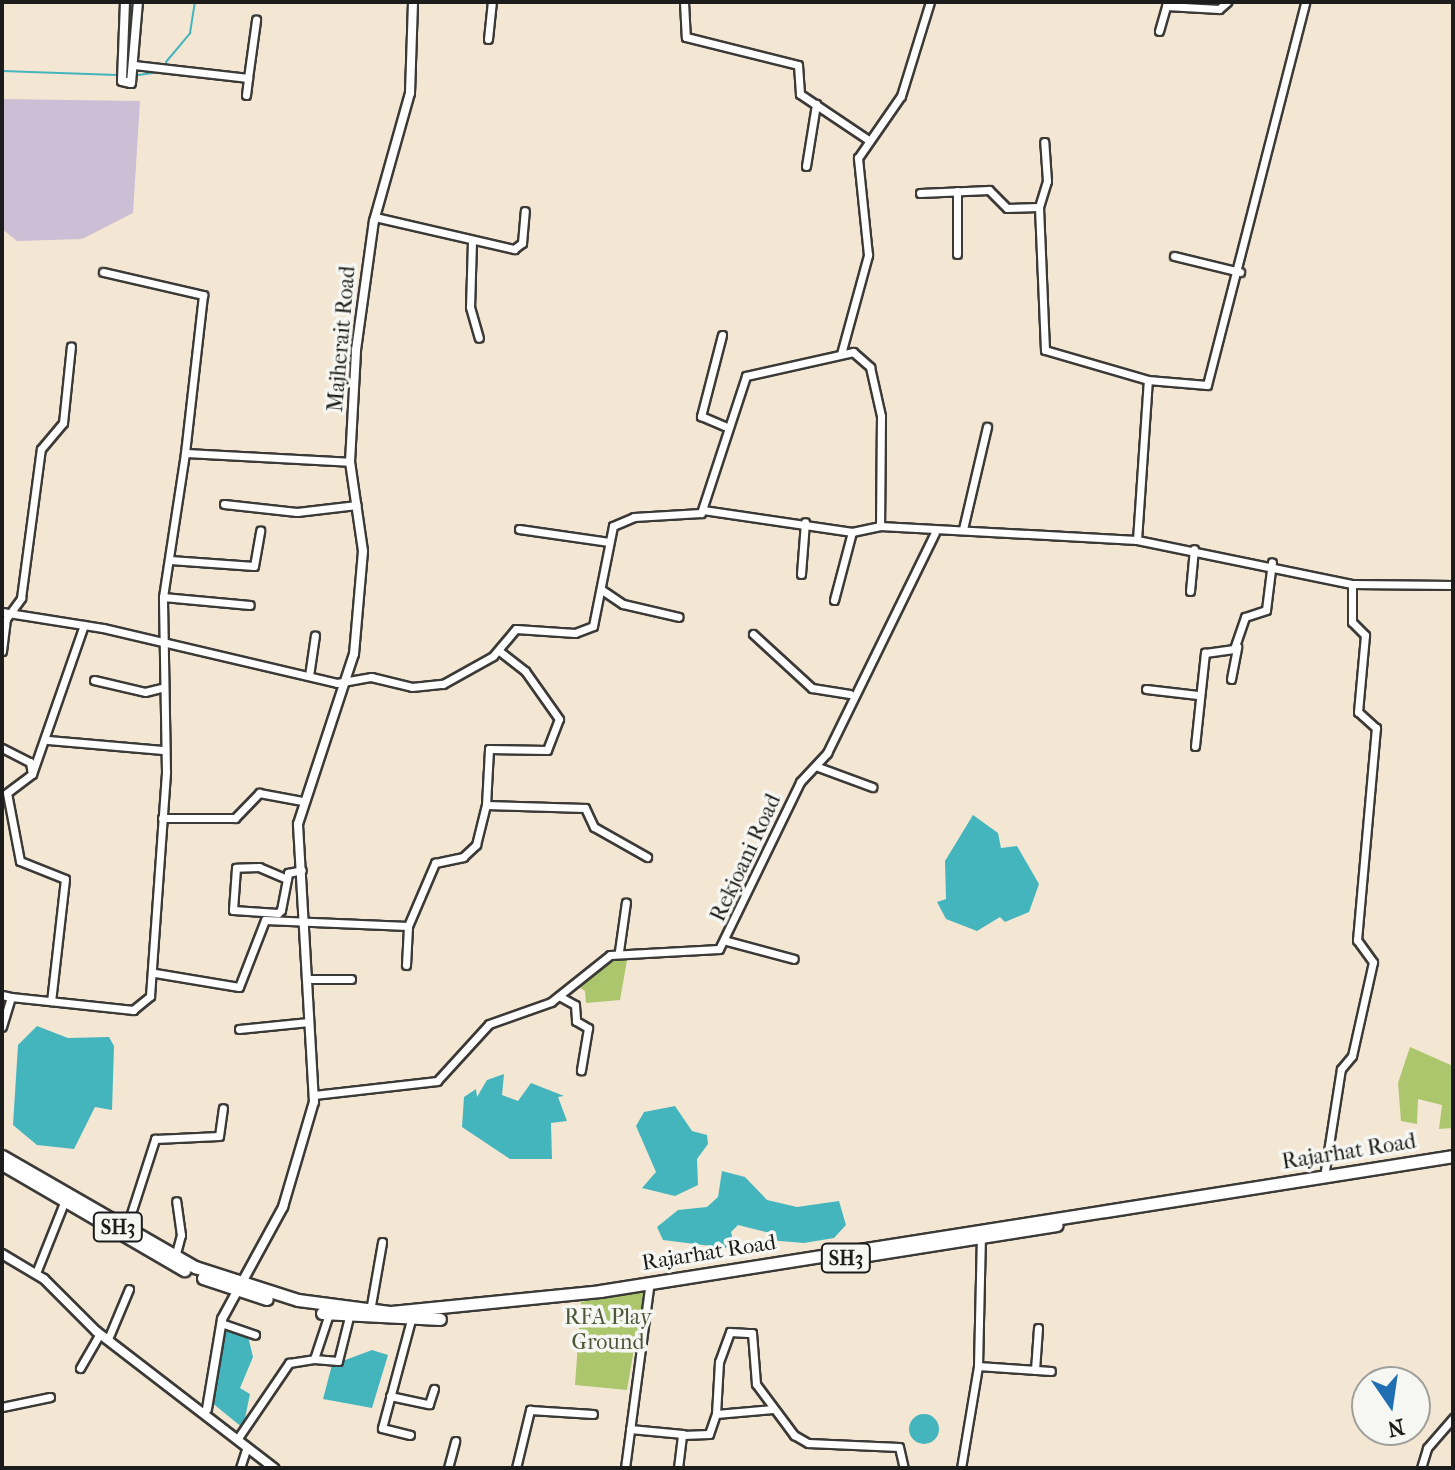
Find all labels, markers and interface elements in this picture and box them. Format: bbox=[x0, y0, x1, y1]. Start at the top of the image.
street label: Majherait Road bbox=[322, 265, 362, 413]
street label: Rekjoani Road bbox=[705, 790, 787, 926]
street label: Rajarhat Road bbox=[1280, 1128, 1418, 1176]
road number: SH3 bbox=[92, 1211, 144, 1243]
street label: Rajarhat Road bbox=[640, 1229, 778, 1277]
road number: SH3 bbox=[820, 1242, 872, 1274]
park label: RFA Play Ground bbox=[564, 1304, 652, 1356]
north arrow bbox=[1351, 1366, 1431, 1446]
text: N bbox=[1385, 1413, 1407, 1442]

